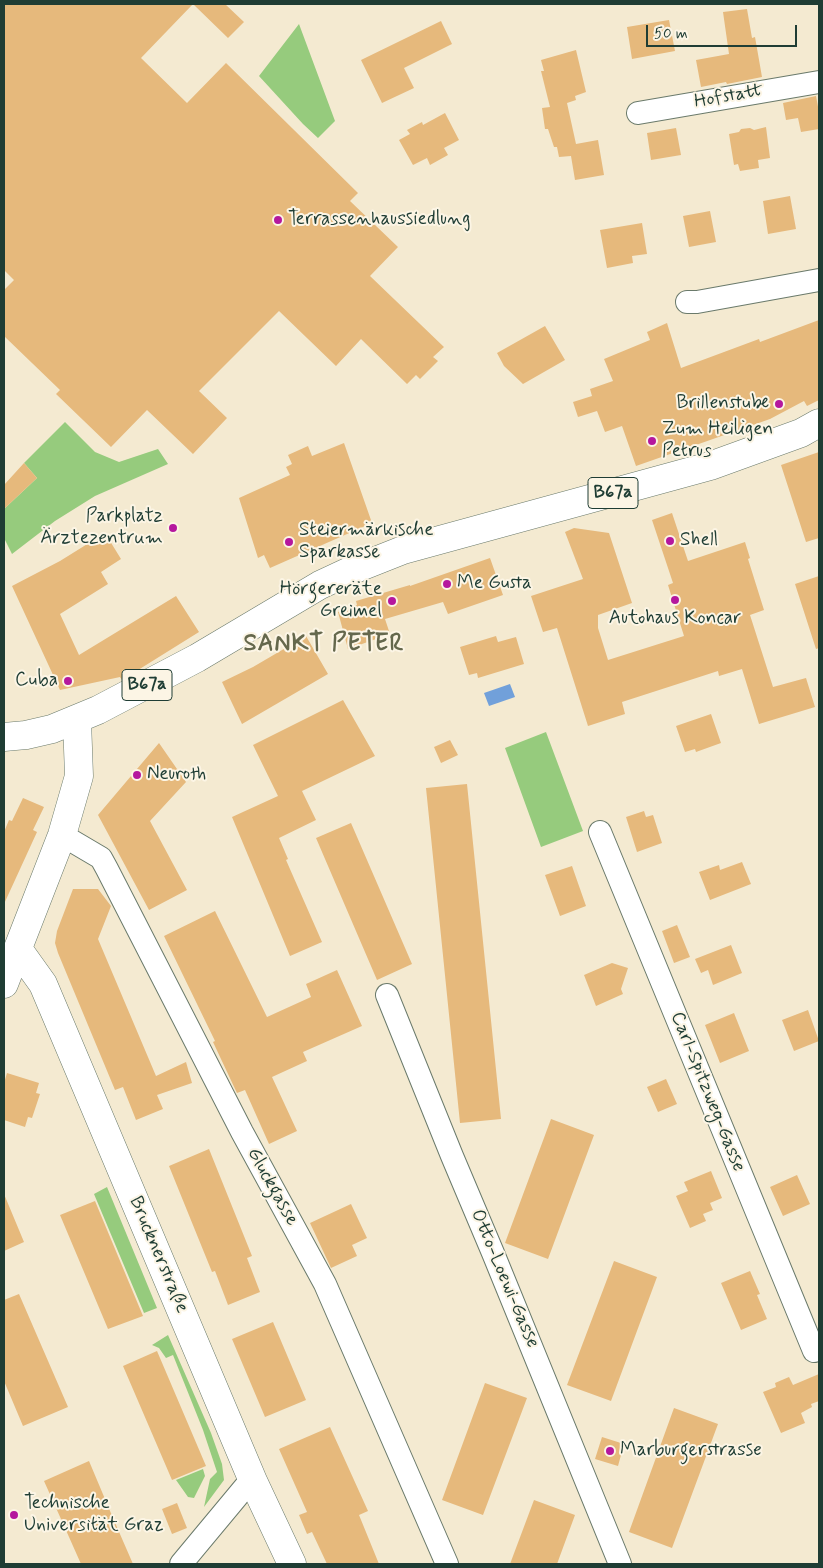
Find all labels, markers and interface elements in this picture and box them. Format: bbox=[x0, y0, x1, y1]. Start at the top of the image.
scale bar bbox=[648, 15, 799, 47]
text: 50 m bbox=[654, 24, 688, 44]
street label: Hofstatt bbox=[692, 80, 766, 114]
place label: Terrassenhaussiedlung bbox=[288, 209, 470, 231]
marker: Terrassenhaussiedlung bbox=[272, 214, 284, 226]
place label: Brillenstube bbox=[676, 393, 769, 415]
marker: Brillenstube bbox=[773, 398, 785, 410]
place label: Zum Heiligen Petrus bbox=[662, 419, 773, 463]
marker: Zum Heiligen Petrus bbox=[646, 435, 658, 447]
road number: B67a bbox=[588, 478, 638, 508]
place label: Parkplatz Ärztezentrum bbox=[40, 506, 163, 550]
place label: Steiermärkische Sparkasse bbox=[299, 520, 433, 564]
marker: Parkplatz Ärztezentrum bbox=[167, 522, 179, 534]
place label: Shell bbox=[680, 530, 718, 552]
marker: Shell bbox=[664, 535, 676, 547]
marker: Steiermärkische Sparkasse bbox=[283, 536, 295, 548]
place label: Me Gusta bbox=[457, 573, 532, 595]
marker: Me Gusta bbox=[441, 578, 453, 590]
place label: Hörgereräte Greimel bbox=[280, 579, 382, 623]
marker: Autohaus Koncar bbox=[669, 594, 681, 606]
marker: Hörgereräte Greimel bbox=[386, 595, 398, 607]
place label: Autohaus Koncar bbox=[609, 608, 741, 630]
district label: SANKT PETER bbox=[238, 631, 410, 659]
place label: Cuba bbox=[15, 670, 58, 692]
road number: B67a bbox=[122, 670, 172, 700]
marker: Cuba bbox=[62, 675, 74, 687]
place label: Neuroth bbox=[147, 764, 206, 786]
marker: Neuroth bbox=[131, 769, 143, 781]
street label: Carl-Spitzweg-Gasse bbox=[665, 1009, 749, 1175]
street label: Gluckgasse bbox=[241, 1144, 303, 1230]
street label: Brucknerstraße bbox=[123, 1193, 193, 1317]
street label: Otto-Loewi-Gasse bbox=[465, 1206, 543, 1352]
place label: Marburgerstrasse bbox=[620, 1440, 762, 1462]
marker: Marburgerstrasse bbox=[604, 1445, 616, 1457]
place label: Technische Universität Graz bbox=[24, 1493, 164, 1537]
marker: Technische Universität Graz bbox=[8, 1509, 20, 1521]

